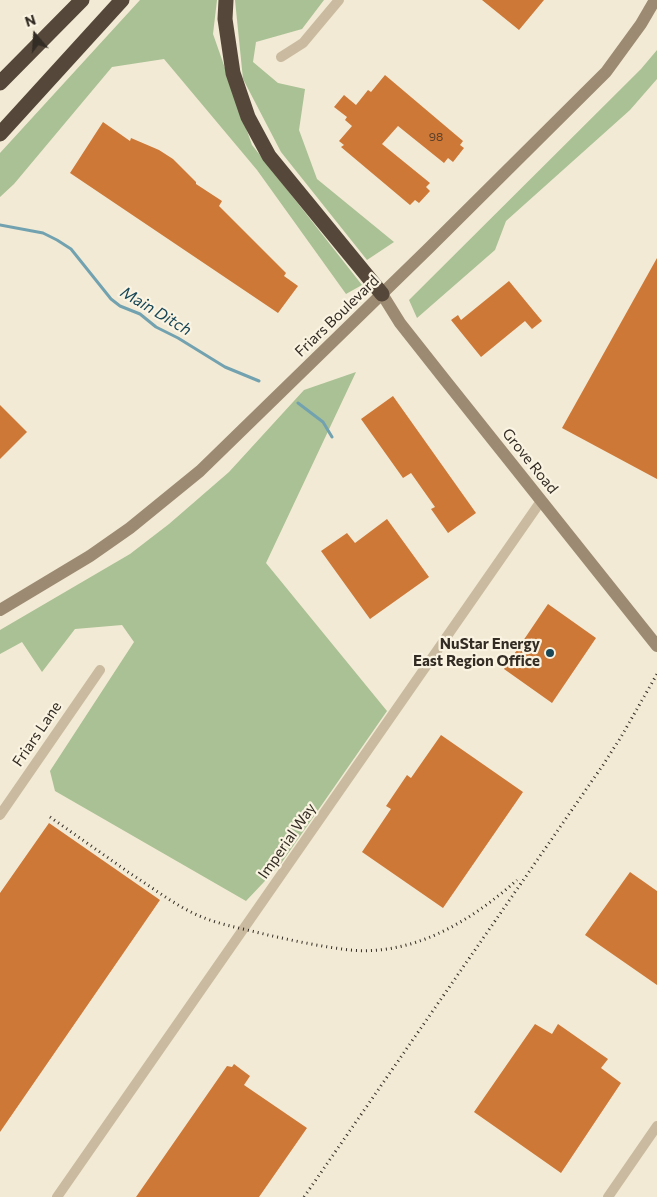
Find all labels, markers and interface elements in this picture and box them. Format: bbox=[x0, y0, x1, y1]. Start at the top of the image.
north arrow bbox=[10, 10, 60, 60]
text: N bbox=[23, 11, 38, 30]
house number: 98 bbox=[429, 130, 443, 144]
street label: Friars Boulevard bbox=[291, 271, 383, 361]
water label: Main Ditch bbox=[117, 282, 195, 340]
street label: Grove Road bbox=[498, 425, 562, 497]
place label: NuStar Energy East Region Office bbox=[413, 635, 540, 670]
marker: NuStar Energy East Region Office bbox=[544, 647, 556, 659]
street label: Friars Lane bbox=[9, 698, 65, 770]
street label: Imperial Way bbox=[254, 800, 320, 882]

